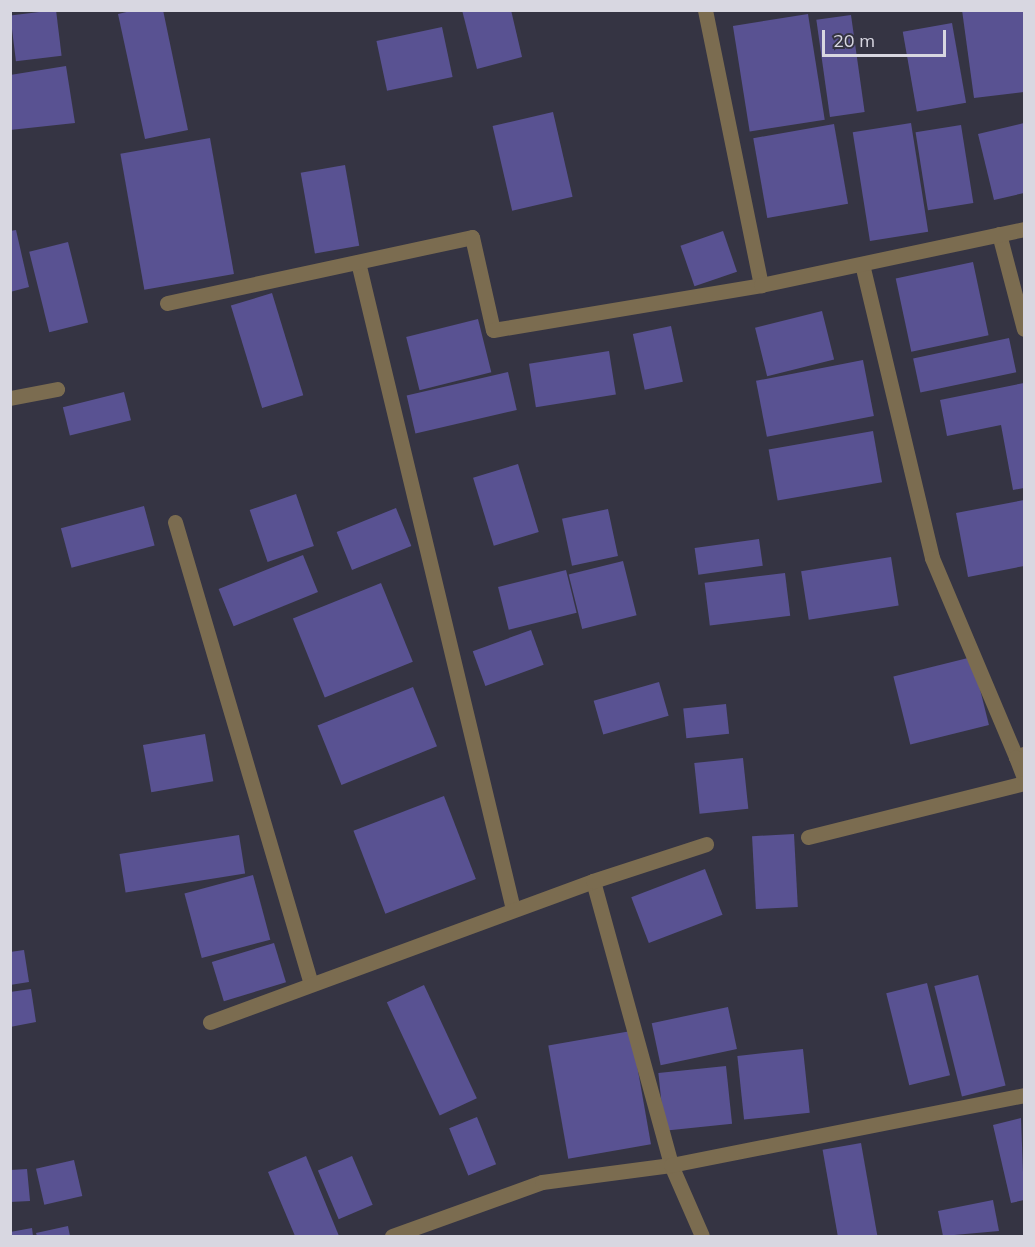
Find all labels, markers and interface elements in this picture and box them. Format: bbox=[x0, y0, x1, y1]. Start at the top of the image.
scale bar bbox=[825, 18, 950, 56]
text: 20 m bbox=[833, 29, 875, 52]

